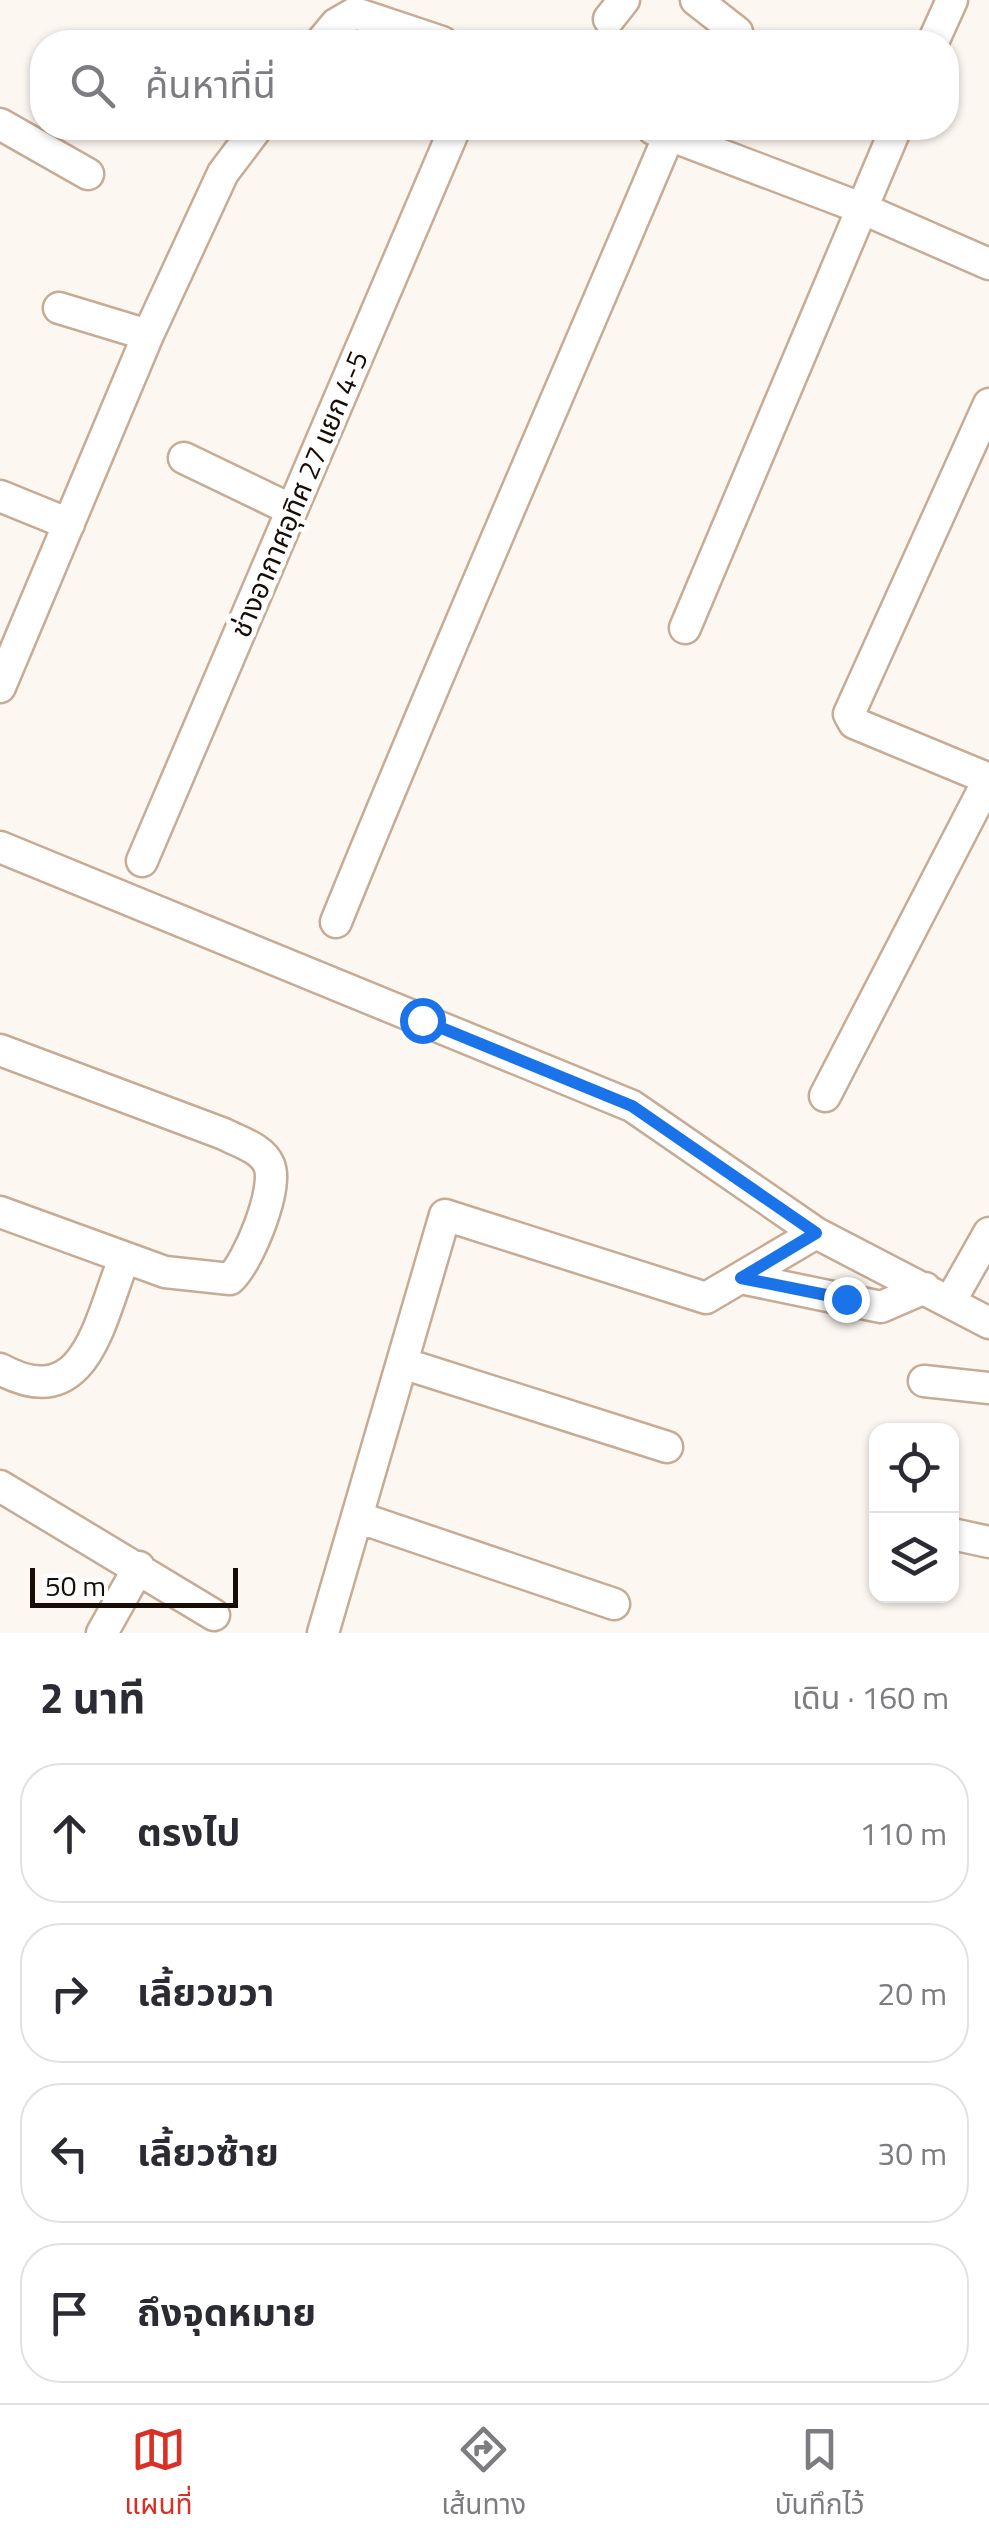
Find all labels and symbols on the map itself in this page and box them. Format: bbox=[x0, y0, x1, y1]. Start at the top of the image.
street label: ช่างอากาศอุทิศ 27 แยก 4-5 bbox=[219, 344, 378, 644]
route start bbox=[400, 998, 446, 1044]
route end bbox=[824, 1277, 870, 1323]
scale bar bbox=[30, 1563, 238, 1608]

